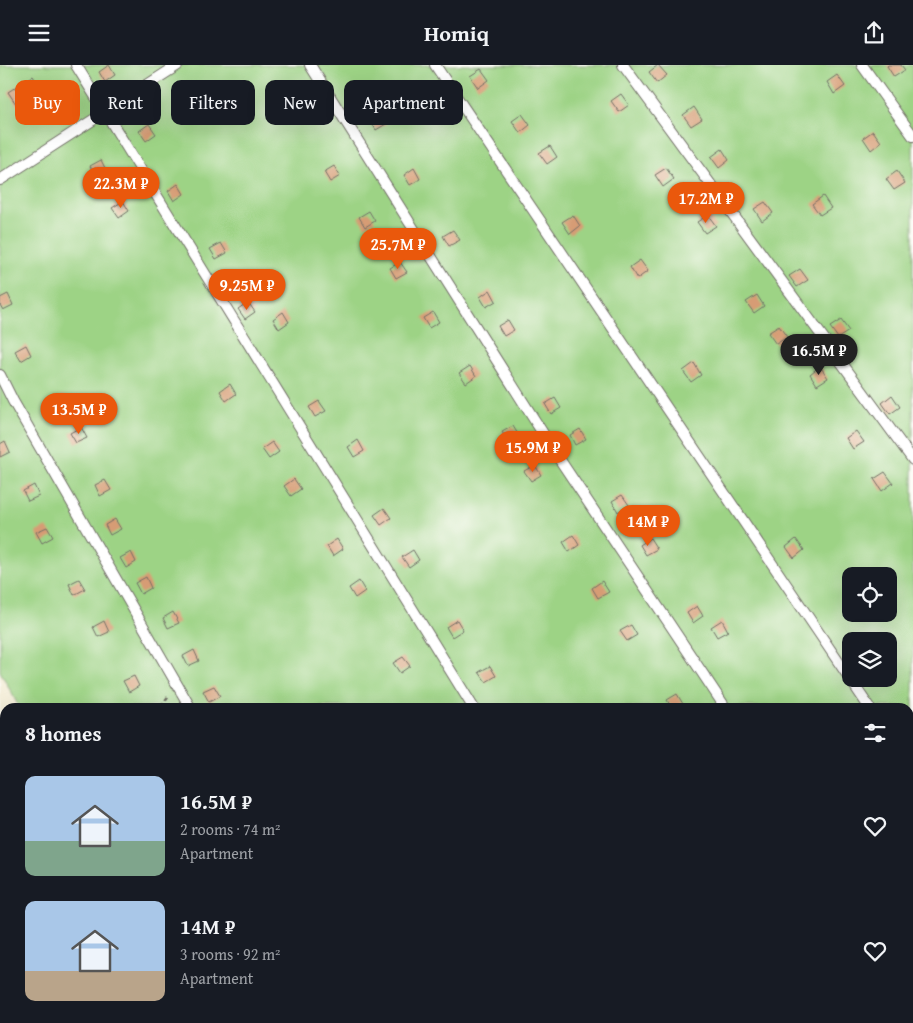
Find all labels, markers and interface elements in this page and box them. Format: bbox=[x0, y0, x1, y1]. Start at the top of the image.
text: Homiq bbox=[424, 17, 489, 49]
icon: menu bbox=[25, 19, 53, 47]
icon: share bbox=[860, 19, 888, 47]
chip: Buy bbox=[15, 80, 80, 125]
chip: Rent bbox=[90, 80, 161, 125]
chip: Filters bbox=[171, 80, 255, 125]
chip: New bbox=[265, 80, 334, 125]
chip: Apartment bbox=[344, 80, 463, 125]
pin: 22.3M ₽ bbox=[75, 167, 167, 209]
text: 22.3M ₽ bbox=[94, 171, 148, 195]
pin: 17.2M ₽ bbox=[660, 181, 752, 224]
text: 17.2M ₽ bbox=[679, 186, 733, 210]
pin: 25.7M ₽ bbox=[352, 227, 444, 270]
text: 25.7M ₽ bbox=[371, 232, 425, 256]
pin: 9.25M ₽ bbox=[201, 269, 293, 311]
text: 9.25M ₽ bbox=[220, 273, 274, 297]
pin: 16.5M ₽ bbox=[773, 333, 865, 376]
text: 16.5M ₽ bbox=[792, 338, 846, 362]
pin: 13.5M ₽ bbox=[33, 393, 125, 435]
text: 13.5M ₽ bbox=[52, 397, 106, 421]
pin: 15.9M ₽ bbox=[487, 431, 579, 473]
text: 15.9M ₽ bbox=[506, 435, 560, 459]
pin: 14M ₽ bbox=[613, 505, 683, 547]
text: 14M ₽ bbox=[627, 509, 669, 533]
map controls bbox=[842, 567, 897, 687]
button: locate bbox=[842, 567, 897, 622]
button: layers bbox=[842, 632, 897, 687]
text: 8 homes bbox=[25, 718, 101, 749]
icon: filters bbox=[861, 719, 889, 747]
text: 16.5M ₽ bbox=[180, 786, 252, 817]
icon: home bbox=[65, 796, 125, 856]
icon: heart bbox=[861, 812, 889, 840]
text: 2 rooms · 74 m² bbox=[180, 817, 280, 841]
text: Apartment bbox=[180, 841, 253, 865]
text: 14M ₽ bbox=[180, 911, 235, 942]
icon: home bbox=[65, 921, 125, 981]
icon: heart bbox=[861, 937, 889, 965]
text: 3 rooms · 92 m² bbox=[180, 942, 280, 966]
text: Apartment bbox=[180, 966, 253, 990]

